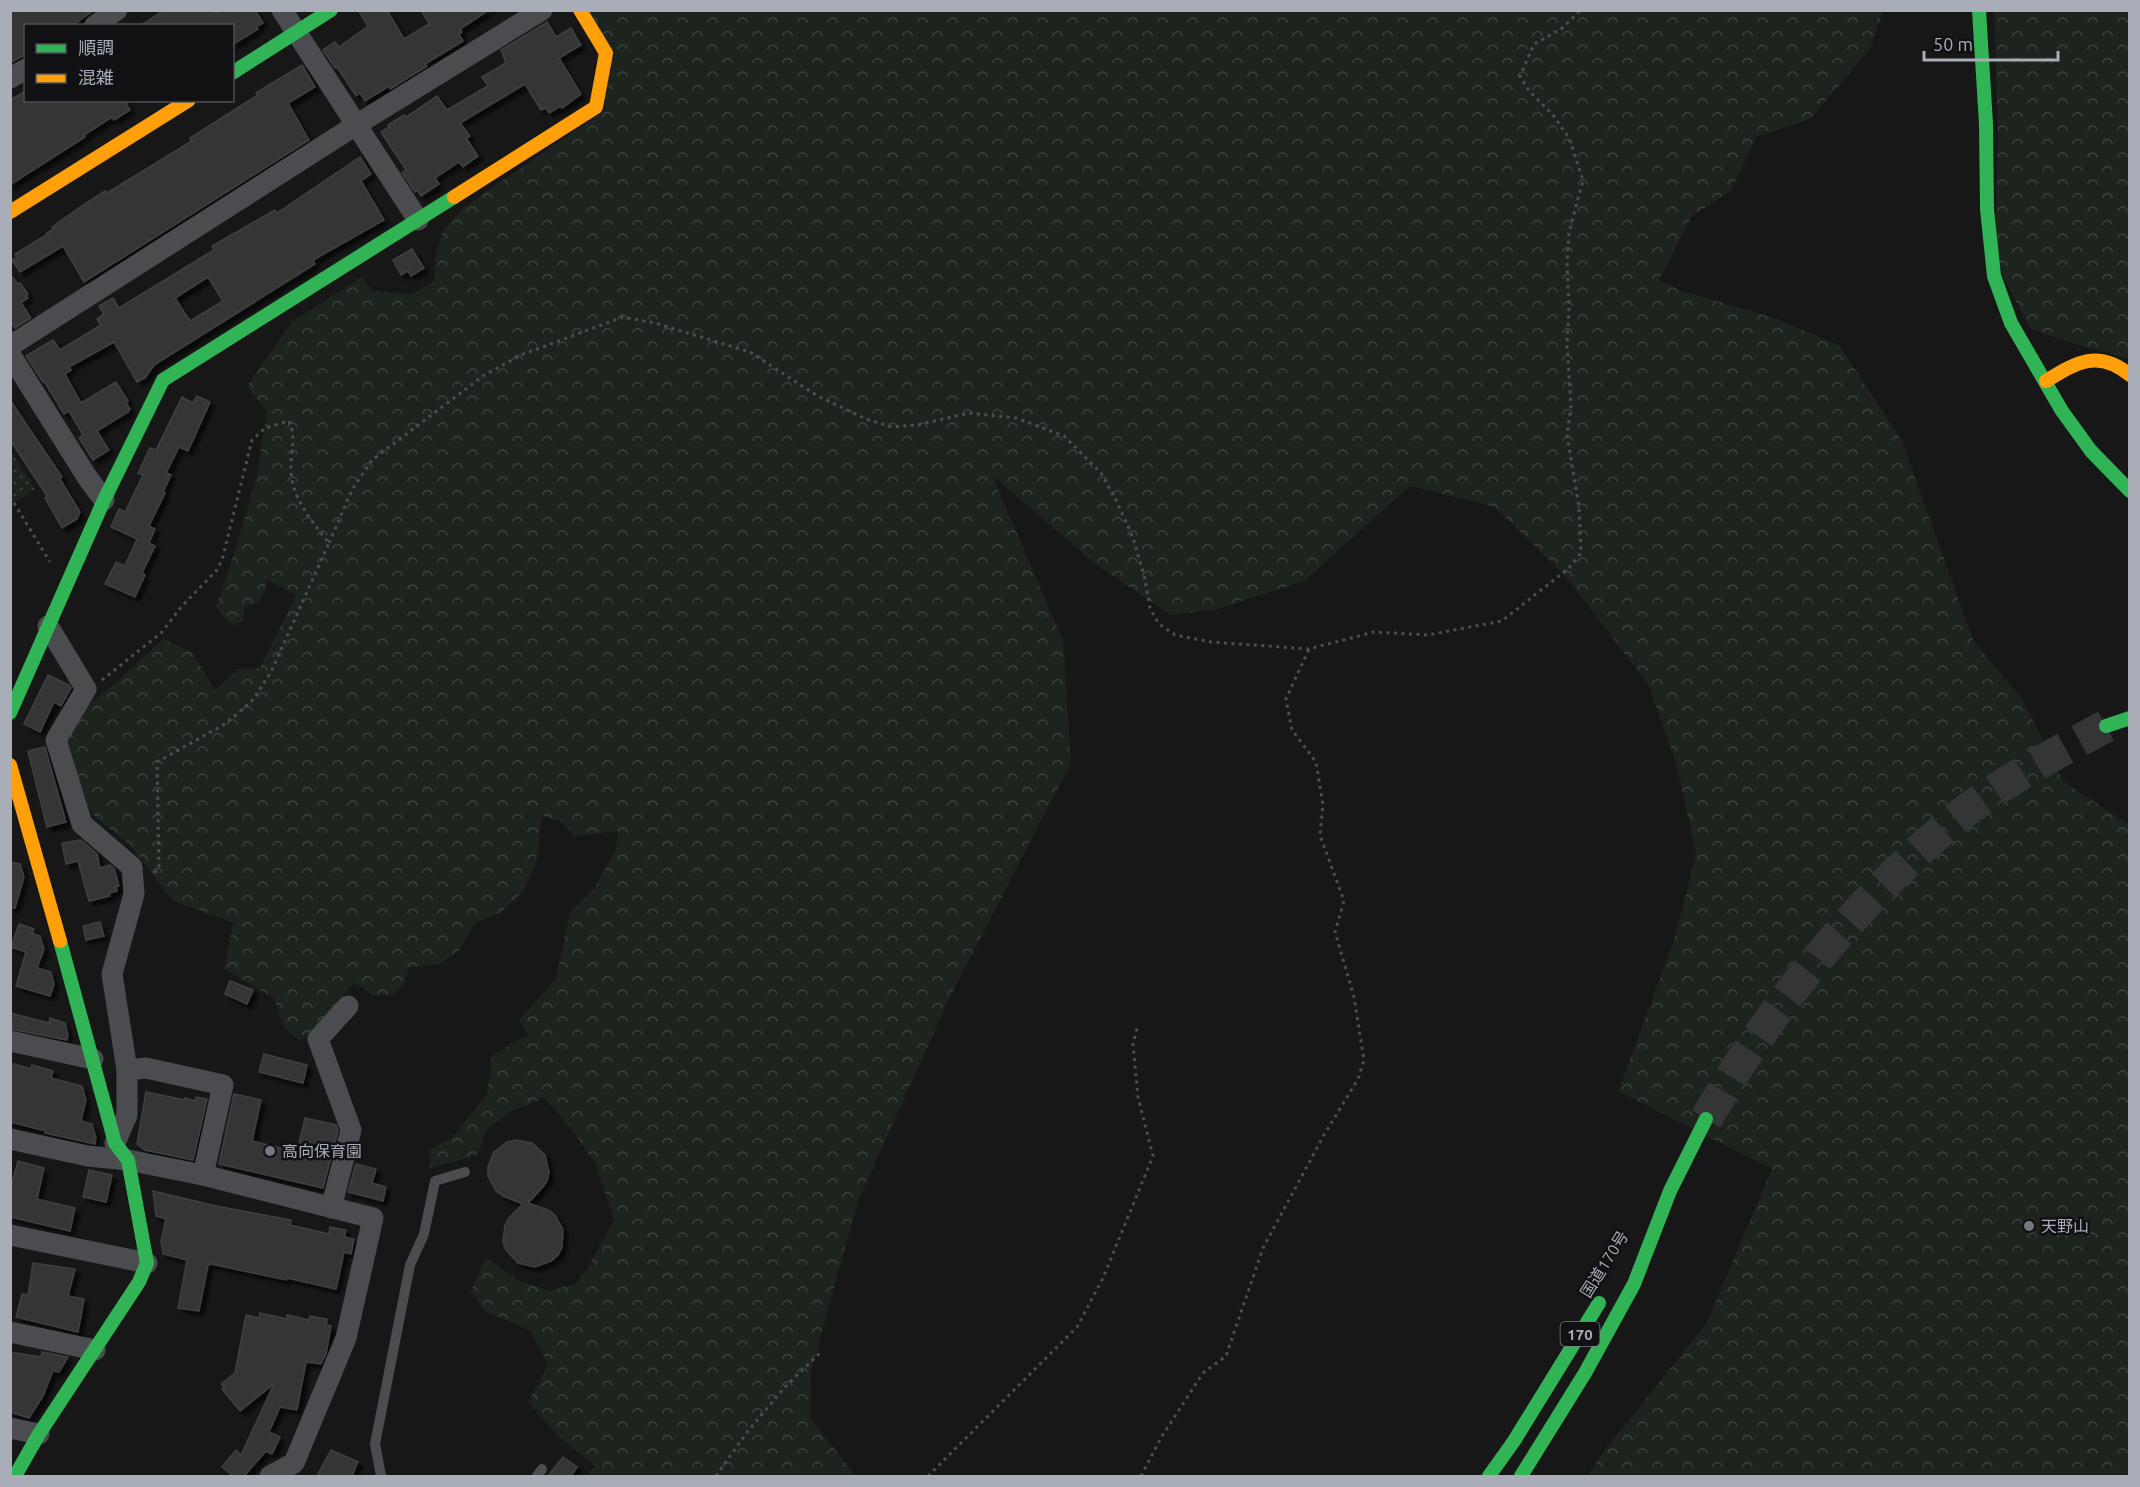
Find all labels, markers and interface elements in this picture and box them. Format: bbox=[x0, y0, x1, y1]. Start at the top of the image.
legend bbox=[24, 24, 234, 102]
scale bar bbox=[1924, 24, 2058, 62]
text: 50 m bbox=[1933, 34, 1973, 54]
text: 順調 bbox=[78, 37, 114, 57]
text: 混雑 bbox=[78, 67, 114, 87]
place label: 高向保育園 bbox=[282, 1142, 362, 1160]
marker: 高向保育園 bbox=[263, 1144, 277, 1158]
place label: 天野山 bbox=[2041, 1217, 2089, 1235]
marker: 天野山 bbox=[2022, 1219, 2036, 1233]
street label: 国道170号 bbox=[1576, 1227, 1632, 1301]
road number: 170 bbox=[1560, 1322, 1600, 1346]

